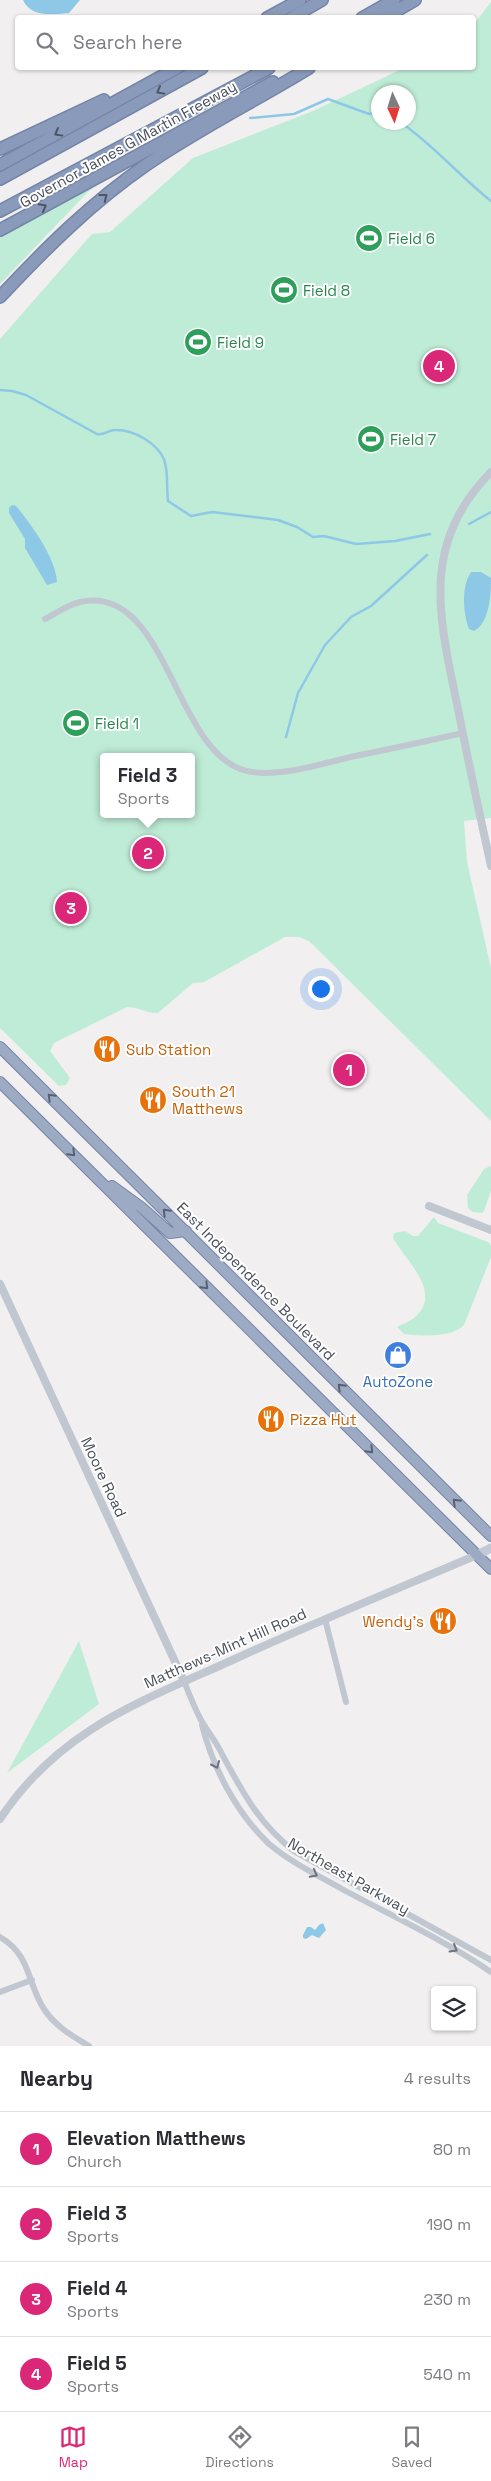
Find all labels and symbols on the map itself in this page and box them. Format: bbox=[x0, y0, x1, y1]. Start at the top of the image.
street label: Governor James G Martin Freeway bbox=[16, 76, 240, 212]
one-way arrow bbox=[156, 85, 165, 95]
north arrow bbox=[371, 85, 416, 130]
one-way arrow bbox=[54, 127, 63, 137]
one-way arrow bbox=[98, 194, 107, 202]
one-way arrow bbox=[38, 203, 47, 213]
sports icon: Field 6 bbox=[354, 223, 384, 253]
place label: Field 6 bbox=[388, 229, 435, 248]
sports icon: Field 8 bbox=[269, 275, 299, 305]
place label: Field 8 bbox=[303, 281, 350, 300]
sports icon: Field 9 bbox=[183, 327, 213, 357]
place label: Field 9 bbox=[217, 333, 264, 352]
pin: 4 bbox=[423, 347, 455, 385]
sports icon: Field 7 bbox=[356, 424, 386, 454]
place label: Field 7 bbox=[390, 430, 436, 449]
sports icon: Field 1 bbox=[61, 708, 91, 738]
place label: Field 1 bbox=[95, 714, 139, 733]
pin: 2 bbox=[132, 834, 164, 872]
pin: 3 bbox=[55, 889, 87, 927]
your location bbox=[308, 976, 334, 1002]
restaurant icon: Sub Station bbox=[92, 1034, 122, 1064]
place label: Sub Station bbox=[126, 1040, 211, 1059]
pin: 1 bbox=[333, 1051, 365, 1089]
place label: South 21 Matthews bbox=[172, 1082, 243, 1118]
restaurant icon: South 21 Matthews bbox=[138, 1085, 168, 1115]
one-way arrow bbox=[48, 1094, 57, 1103]
one-way arrow bbox=[66, 1147, 75, 1156]
street label: East Independence Boulevard bbox=[173, 1198, 339, 1364]
one-way arrow bbox=[163, 1208, 172, 1217]
one-way arrow bbox=[199, 1280, 208, 1289]
shop icon: AutoZone bbox=[383, 1340, 413, 1370]
place label: AutoZone bbox=[363, 1372, 433, 1391]
one-way arrow bbox=[338, 1384, 347, 1393]
restaurant icon: Pizza Hut bbox=[256, 1404, 286, 1434]
place label: Pizza Hut bbox=[290, 1410, 357, 1429]
street label: Moore Road bbox=[77, 1434, 131, 1520]
one-way arrow bbox=[364, 1444, 373, 1453]
one-way arrow bbox=[453, 1499, 462, 1508]
street label: Matthews-Mint Hill Road bbox=[141, 1604, 309, 1692]
restaurant icon: Wendy's bbox=[428, 1606, 458, 1636]
place label: Wendy's bbox=[363, 1612, 424, 1631]
one-way arrow bbox=[210, 1760, 221, 1769]
street label: Northeast Parkway bbox=[285, 1833, 413, 1919]
one-way arrow bbox=[309, 1868, 318, 1878]
one-way arrow bbox=[448, 1942, 457, 1952]

